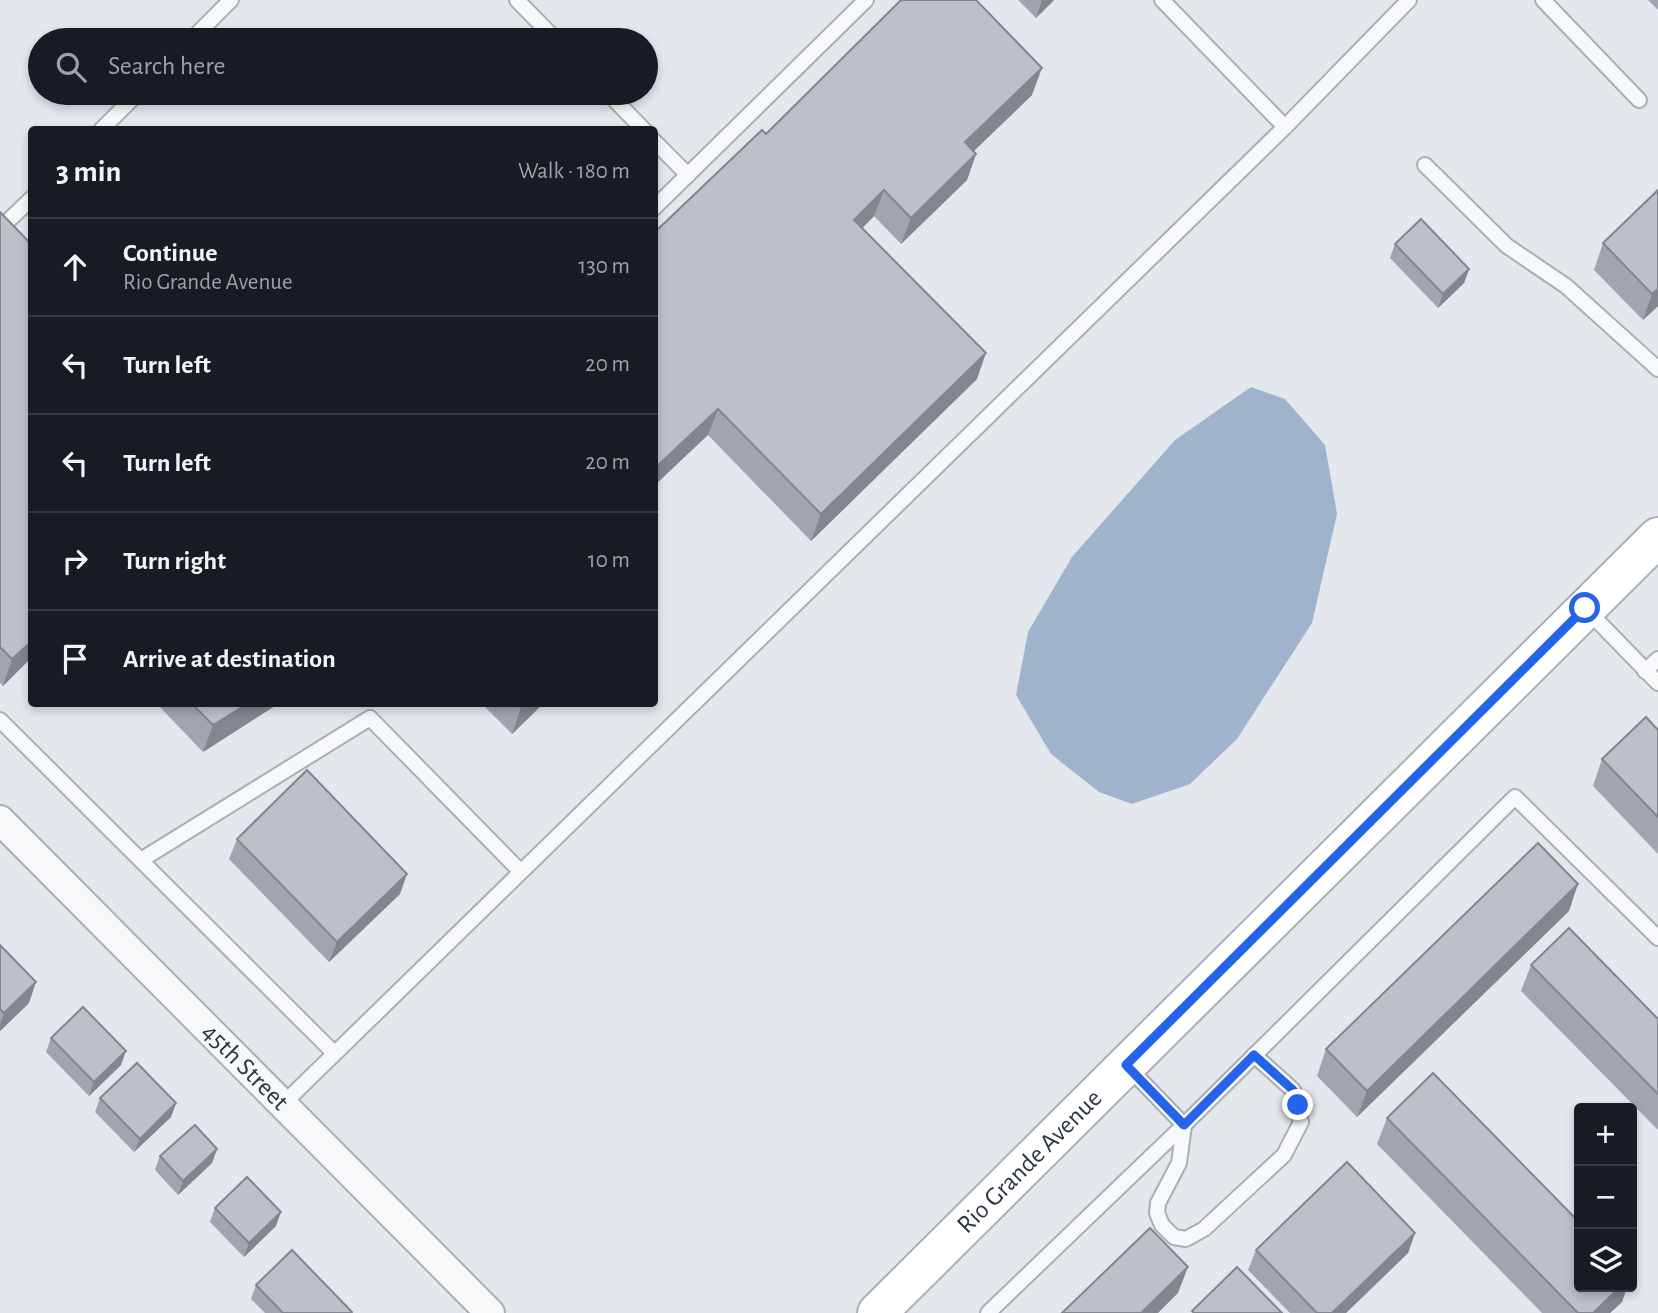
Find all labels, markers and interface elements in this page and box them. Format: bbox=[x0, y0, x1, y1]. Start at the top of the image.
search box bbox=[28, 28, 658, 105]
icon: search bbox=[52, 48, 90, 86]
text: Search here bbox=[108, 53, 226, 79]
text: 3 min bbox=[56, 157, 121, 187]
text: Walk · 180 m bbox=[518, 160, 630, 183]
text: Continue bbox=[123, 240, 218, 266]
icon: ahead bbox=[56, 248, 94, 286]
text: 130 m bbox=[578, 255, 630, 278]
text: Rio Grande Avenue bbox=[123, 271, 293, 294]
icon: left bbox=[56, 346, 94, 384]
text: Turn left bbox=[123, 352, 211, 378]
text: 20 m bbox=[585, 353, 630, 376]
icon: left bbox=[56, 444, 94, 482]
text: Turn left bbox=[123, 450, 211, 476]
text: 20 m bbox=[585, 451, 630, 474]
icon: right bbox=[56, 542, 94, 580]
text: Turn right bbox=[123, 548, 226, 574]
text: 10 m bbox=[588, 549, 630, 572]
route start bbox=[1569, 592, 1600, 623]
icon: arrive bbox=[56, 640, 94, 678]
text: Arrive at destination bbox=[123, 646, 336, 672]
street label: 45th Street bbox=[197, 1018, 294, 1115]
street label: Rio Grande Avenue bbox=[952, 1085, 1107, 1238]
route end bbox=[1282, 1089, 1313, 1120]
map controls bbox=[1574, 1103, 1637, 1292]
button: + bbox=[1574, 1103, 1637, 1166]
button: − bbox=[1574, 1166, 1637, 1229]
button: layers bbox=[1574, 1229, 1637, 1292]

